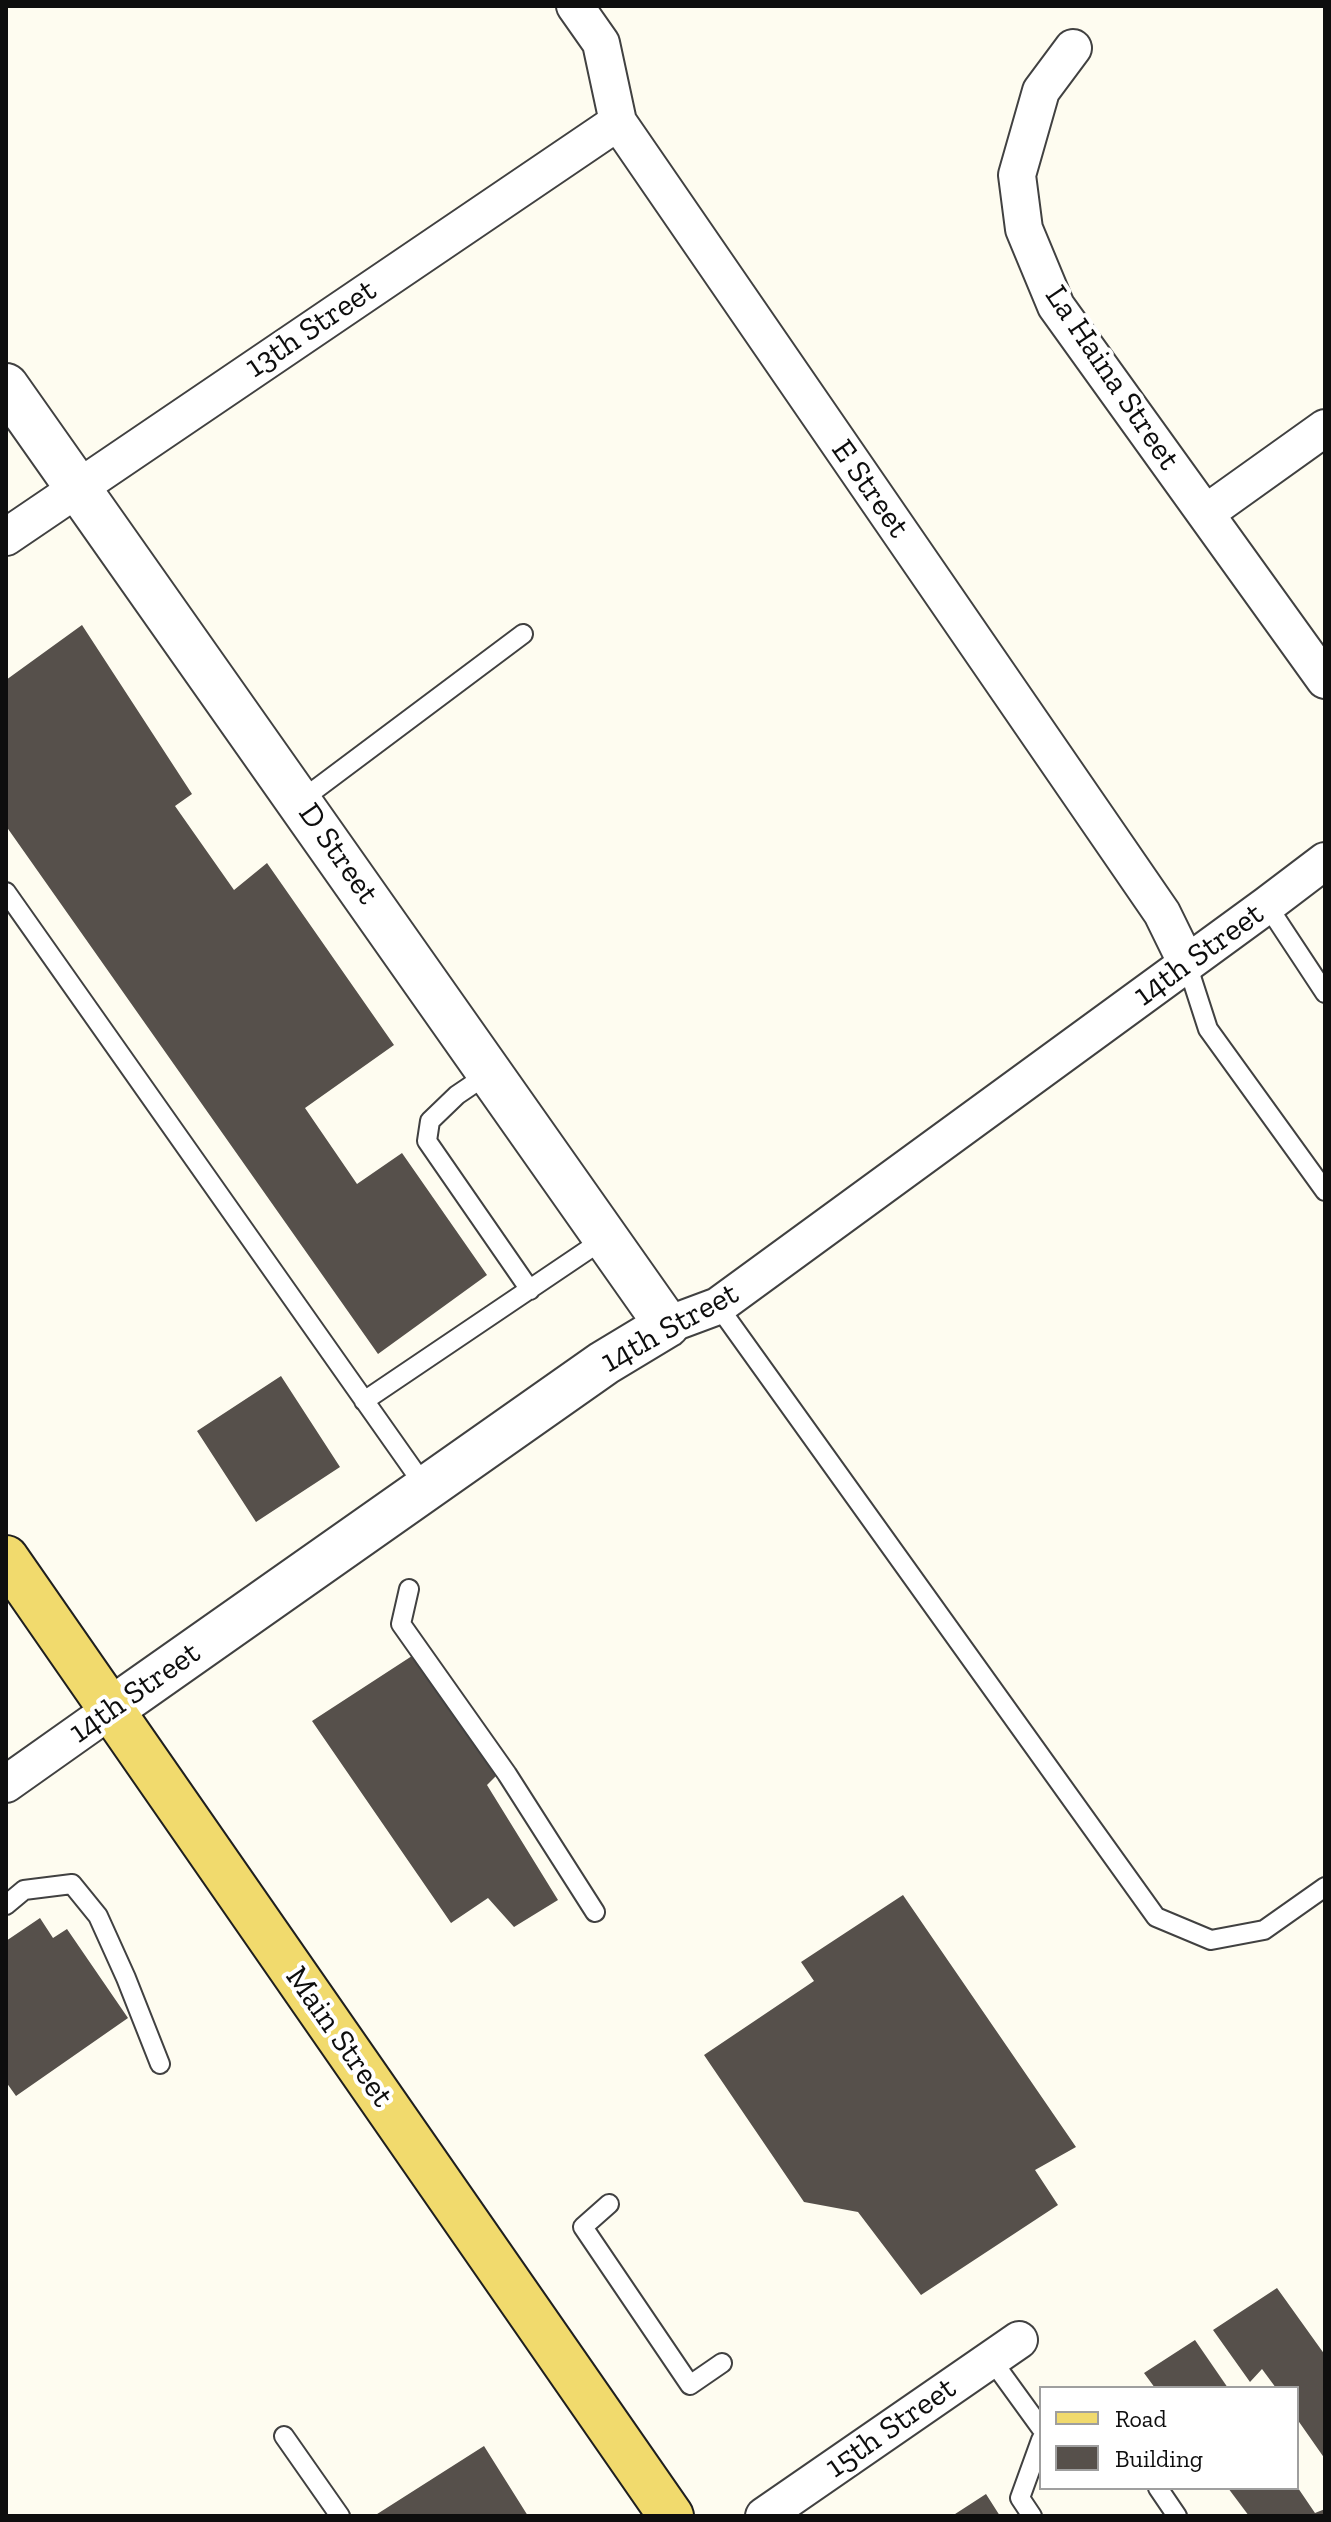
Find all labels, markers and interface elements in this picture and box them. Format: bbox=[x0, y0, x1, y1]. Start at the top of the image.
street label: 13th Street bbox=[238, 271, 384, 387]
street label: La Haina Street bbox=[1036, 279, 1188, 477]
street label: E Street bbox=[823, 433, 917, 545]
street label: D Street bbox=[290, 796, 386, 912]
street label: 14th Street bbox=[1127, 895, 1271, 1015]
street label: 14th Street bbox=[595, 1275, 745, 1381]
street label: 14th Street bbox=[62, 1634, 208, 1752]
street label: Main Street bbox=[277, 1960, 401, 2114]
street label: 15th Street bbox=[819, 2369, 963, 2487]
legend bbox=[1039, 2386, 1299, 2490]
text: Road bbox=[1115, 2404, 1167, 2433]
text: Building bbox=[1115, 2444, 1203, 2473]

